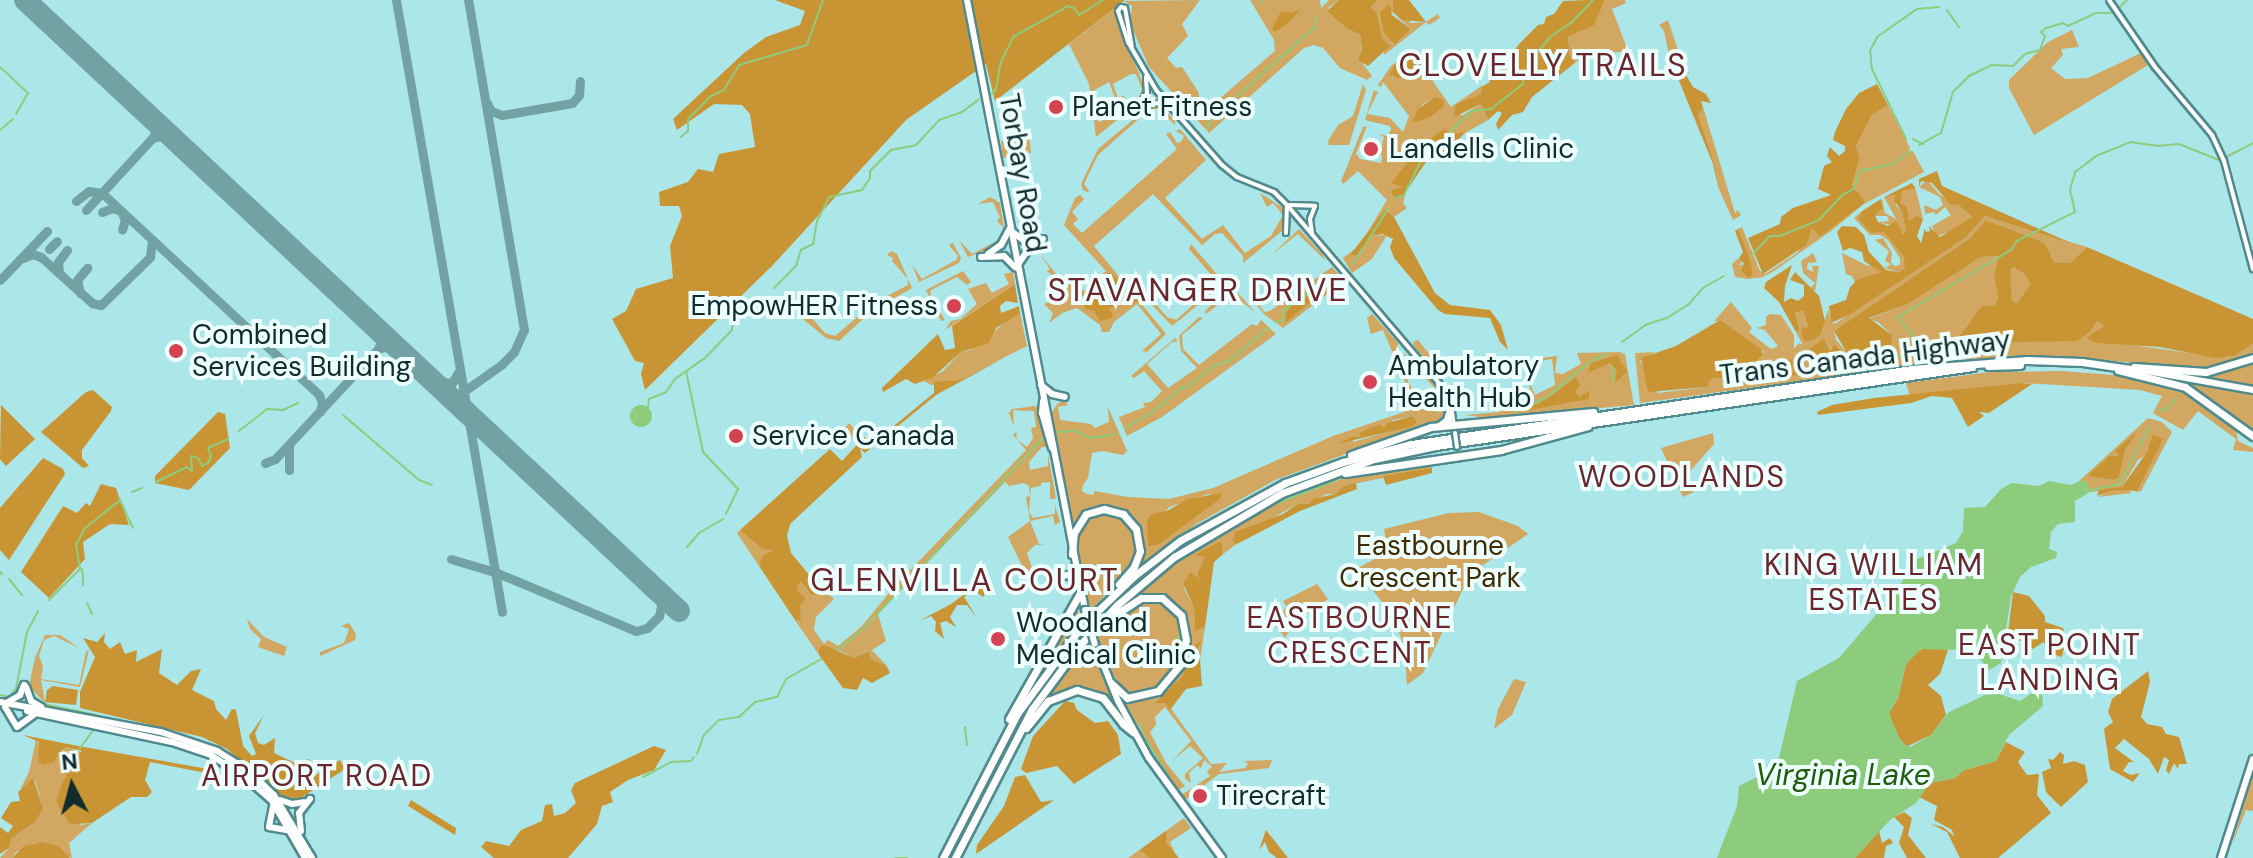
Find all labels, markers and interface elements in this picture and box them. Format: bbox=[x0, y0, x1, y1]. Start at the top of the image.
district label: CLOVELLY TRAILS bbox=[1399, 46, 1687, 84]
place label: Planet Fitness bbox=[1072, 90, 1252, 124]
street label: Torbay Road bbox=[992, 91, 1052, 255]
marker: Planet Fitness bbox=[1047, 98, 1065, 116]
place label: Landells Clinic bbox=[1389, 132, 1574, 166]
marker: Landells Clinic bbox=[1360, 138, 1382, 160]
district label: STAVANGER DRIVE bbox=[1047, 271, 1349, 309]
place label: EmpowHER Fitness bbox=[691, 289, 938, 323]
marker: EmpowHER Fitness bbox=[945, 297, 963, 315]
place label: Combined Services Building bbox=[192, 318, 411, 384]
street label: Trans Canada Highway bbox=[1718, 323, 2012, 393]
marker: Combined Services Building bbox=[167, 342, 185, 360]
place label: Ambulatory Health Hub bbox=[1388, 349, 1539, 415]
marker: Ambulatory Health Hub bbox=[1359, 371, 1381, 393]
place label: Service Canada bbox=[752, 419, 955, 453]
marker: Service Canada bbox=[727, 427, 745, 445]
district label: WOODLANDS bbox=[1578, 459, 1786, 495]
park label: Eastbourne Crescent Park bbox=[1339, 529, 1521, 595]
district label: KING WILLIAM ESTATES bbox=[1764, 547, 1984, 618]
district label: GLENVILLA COURT bbox=[810, 561, 1120, 599]
district label: EASTBOURNE CRESCENT bbox=[1246, 600, 1454, 670]
place label: Woodland Medical Clinic bbox=[1016, 606, 1197, 672]
district label: EAST POINT LANDING bbox=[1958, 627, 2142, 698]
marker: Woodland Medical Clinic bbox=[987, 628, 1009, 650]
north arrow bbox=[32, 746, 112, 826]
text: N bbox=[60, 746, 79, 777]
water label: Virginia Lake bbox=[1755, 757, 1931, 793]
district label: AIRPORT ROAD bbox=[201, 758, 433, 794]
place label: Tirecraft bbox=[1216, 779, 1326, 813]
marker: Tirecraft bbox=[1191, 787, 1209, 805]

